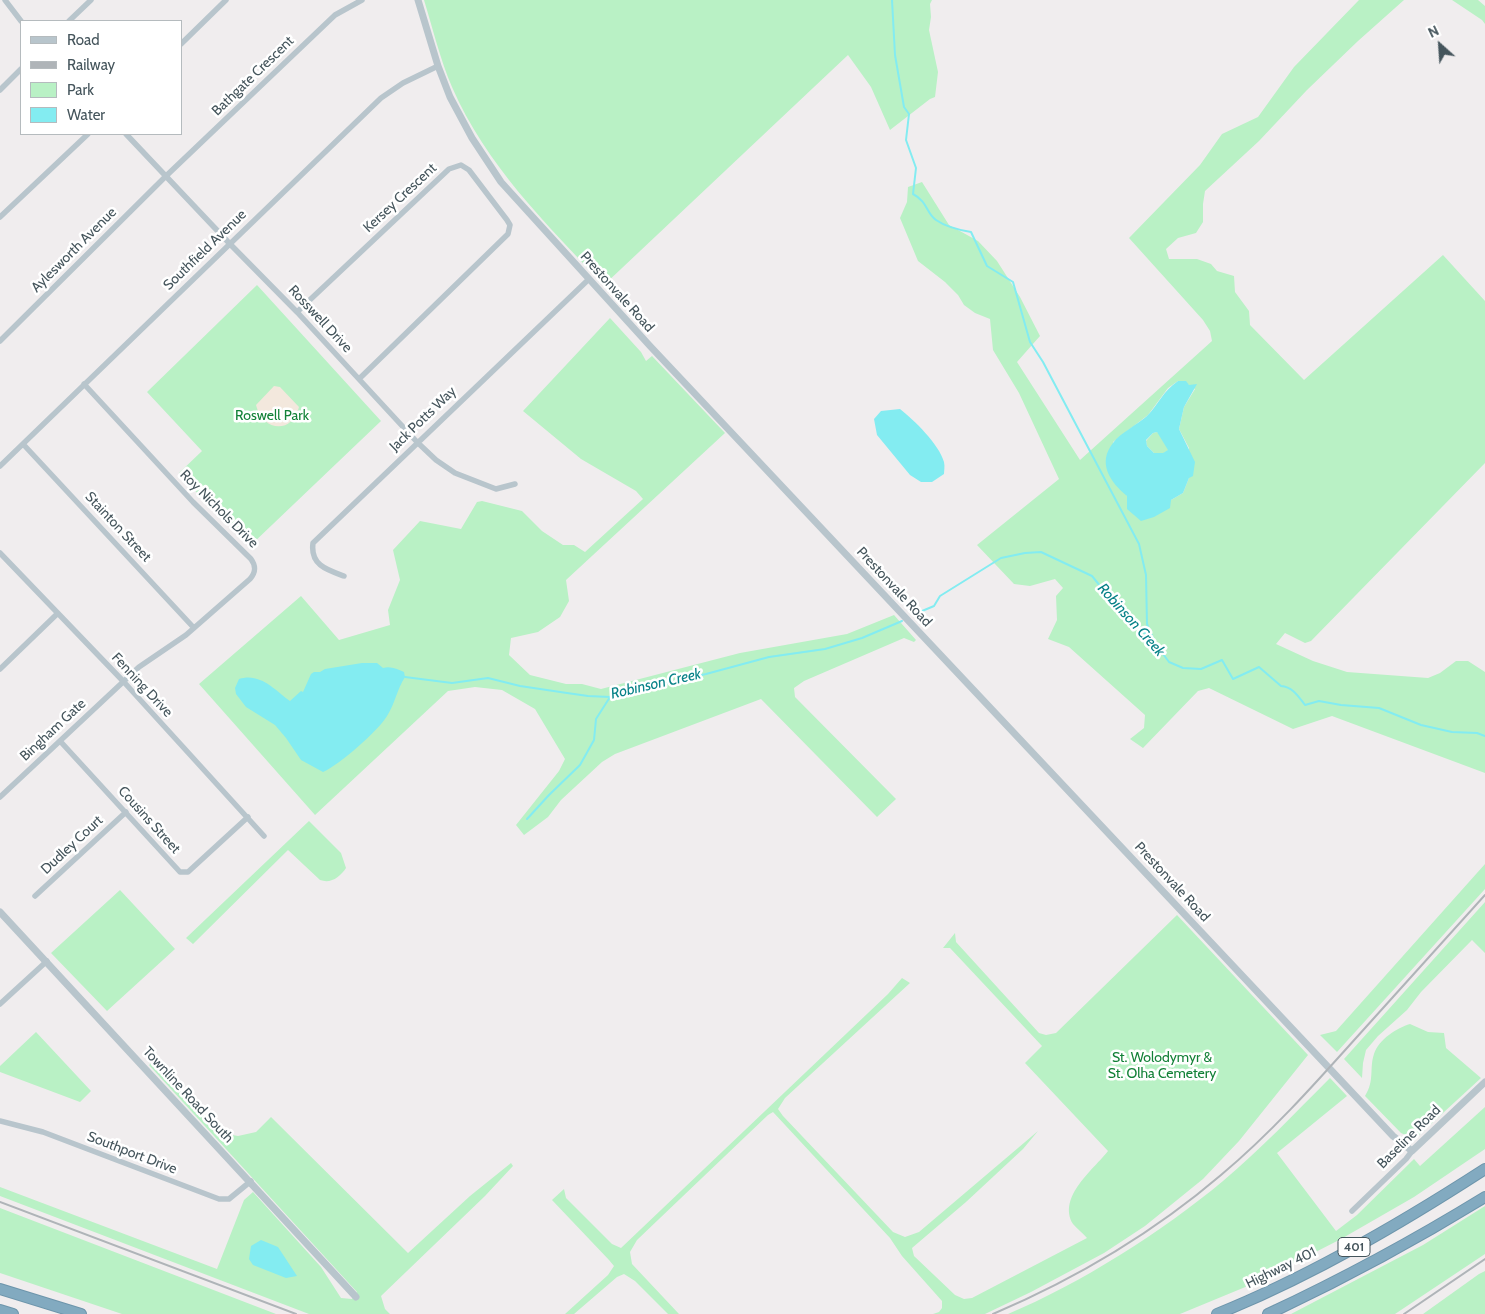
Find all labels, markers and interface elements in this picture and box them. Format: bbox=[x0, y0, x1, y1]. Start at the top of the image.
legend bbox=[20, 20, 182, 135]
north arrow bbox=[1415, 20, 1465, 70]
text: N bbox=[1425, 21, 1442, 42]
text: Road bbox=[67, 31, 100, 49]
street label: Bathgate Crescent bbox=[209, 33, 297, 119]
text: Railway bbox=[67, 56, 115, 74]
text: Park bbox=[67, 81, 94, 99]
text: Water bbox=[67, 106, 105, 124]
street label: Kersey Crescent bbox=[360, 160, 440, 236]
street label: Aylesworth Avenue bbox=[28, 204, 120, 296]
street label: Southfield Avenue bbox=[160, 206, 250, 294]
street label: Prestonvale Road bbox=[576, 248, 658, 336]
street label: Rosswell Drive bbox=[285, 282, 355, 356]
street label: Jack Potts Way bbox=[386, 383, 460, 455]
park label: Roswell Park bbox=[235, 408, 309, 424]
street label: Roy Nichols Drive bbox=[176, 466, 262, 552]
street label: Stainton Street bbox=[81, 489, 155, 565]
street label: Prestonvale Road bbox=[853, 544, 935, 630]
water label: Robinson Creek bbox=[1093, 580, 1169, 660]
street label: Fenning Drive bbox=[108, 649, 176, 721]
water label: Robinson Creek bbox=[609, 665, 703, 703]
street label: Bingham Gate bbox=[17, 695, 89, 765]
street label: Cousins Street bbox=[114, 783, 184, 857]
street label: Dudley Court bbox=[38, 812, 106, 878]
street label: Prestonvale Road bbox=[1131, 839, 1213, 925]
street label: Townline Road South bbox=[139, 1043, 237, 1147]
park label: St. Wolodymyr & St. Olha Cemetery bbox=[1108, 1050, 1216, 1082]
street label: Baseline Road bbox=[1374, 1102, 1444, 1172]
street label: Southport Drive bbox=[85, 1128, 179, 1178]
road number: 401 bbox=[1338, 1238, 1370, 1256]
street label: Highway 401 bbox=[1243, 1244, 1319, 1292]

